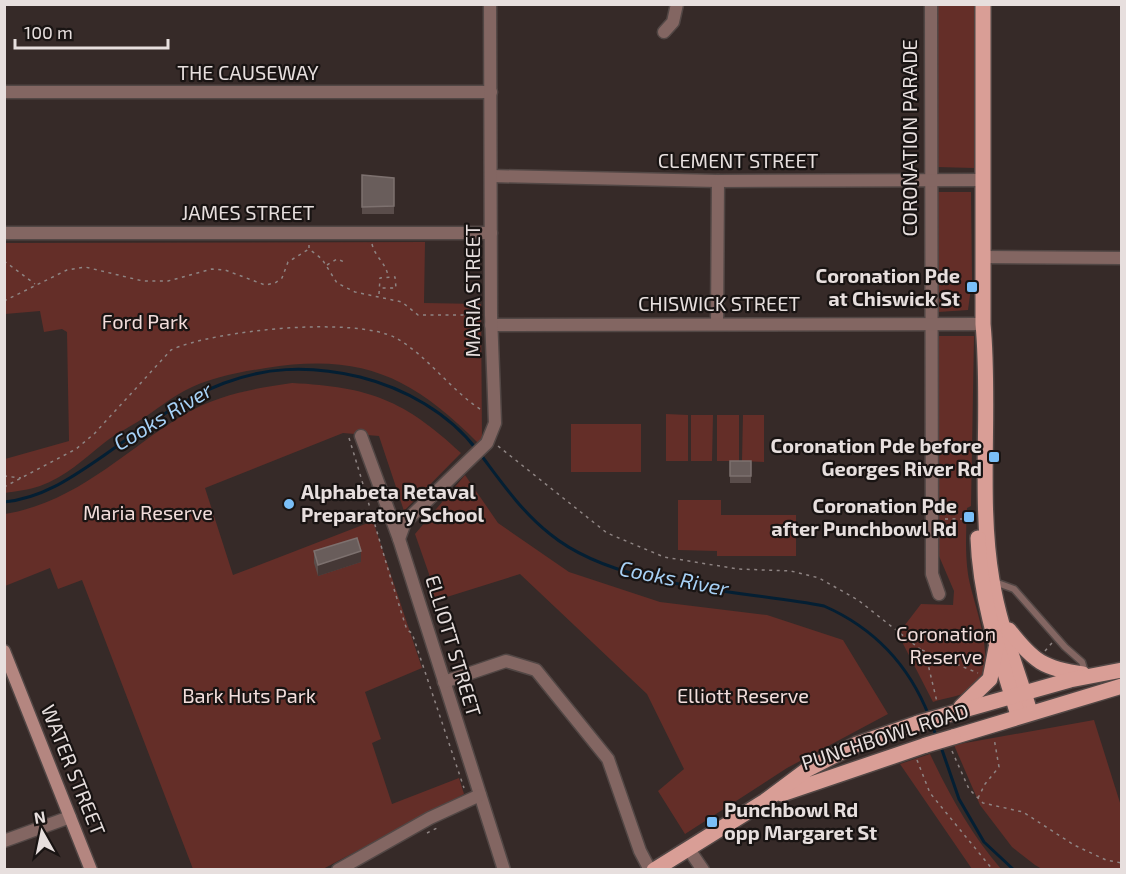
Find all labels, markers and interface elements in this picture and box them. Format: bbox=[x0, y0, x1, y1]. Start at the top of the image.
scale bar bbox=[15, 12, 168, 50]
text: 100 m bbox=[24, 21, 73, 43]
street label: CORONATION PARADE bbox=[897, 39, 921, 237]
street label: THE CAUSEWAY bbox=[177, 60, 319, 84]
street label: CLEMENT STREET bbox=[658, 148, 819, 172]
street label: JAMES STREET bbox=[182, 200, 315, 224]
street label: MARIA STREET bbox=[460, 224, 484, 358]
place label: Coronation Pde at Chiswick St bbox=[815, 263, 960, 310]
marker: Coronation Pde at Chiswick St bbox=[965, 280, 979, 294]
street label: CHISWICK STREET bbox=[638, 291, 800, 315]
park label: Ford Park bbox=[102, 309, 188, 333]
water label: Cooks River bbox=[108, 376, 217, 455]
place label: Coronation Pde before Georges River Rd bbox=[771, 433, 982, 480]
marker: Coronation Pde before Georges River Rd bbox=[987, 450, 1001, 464]
place label: Alphabeta Retaval Preparatory School bbox=[301, 479, 485, 527]
place label: Coronation Pde after Punchbowl Rd bbox=[771, 493, 957, 540]
marker: Alphabeta Retaval Preparatory School bbox=[282, 497, 296, 511]
park label: Maria Reserve bbox=[83, 500, 213, 524]
marker: Coronation Pde after Punchbowl Rd bbox=[962, 510, 976, 524]
water label: Cooks River bbox=[618, 555, 732, 600]
street label: ELLIOTT STREET bbox=[421, 572, 487, 720]
park label: Coronation Reserve bbox=[896, 621, 996, 668]
park label: Bark Huts Park bbox=[182, 683, 316, 707]
park label: Elliott Reserve bbox=[677, 683, 809, 707]
street label: PUNCHBOWL ROAD bbox=[798, 698, 971, 774]
street label: WATER STREET bbox=[37, 701, 111, 839]
place label: Punchbowl Rd opp Margaret St bbox=[724, 797, 877, 844]
north arrow bbox=[12, 802, 72, 862]
text: N bbox=[32, 806, 47, 827]
marker: Punchbowl Rd opp Margaret St bbox=[705, 815, 719, 829]

